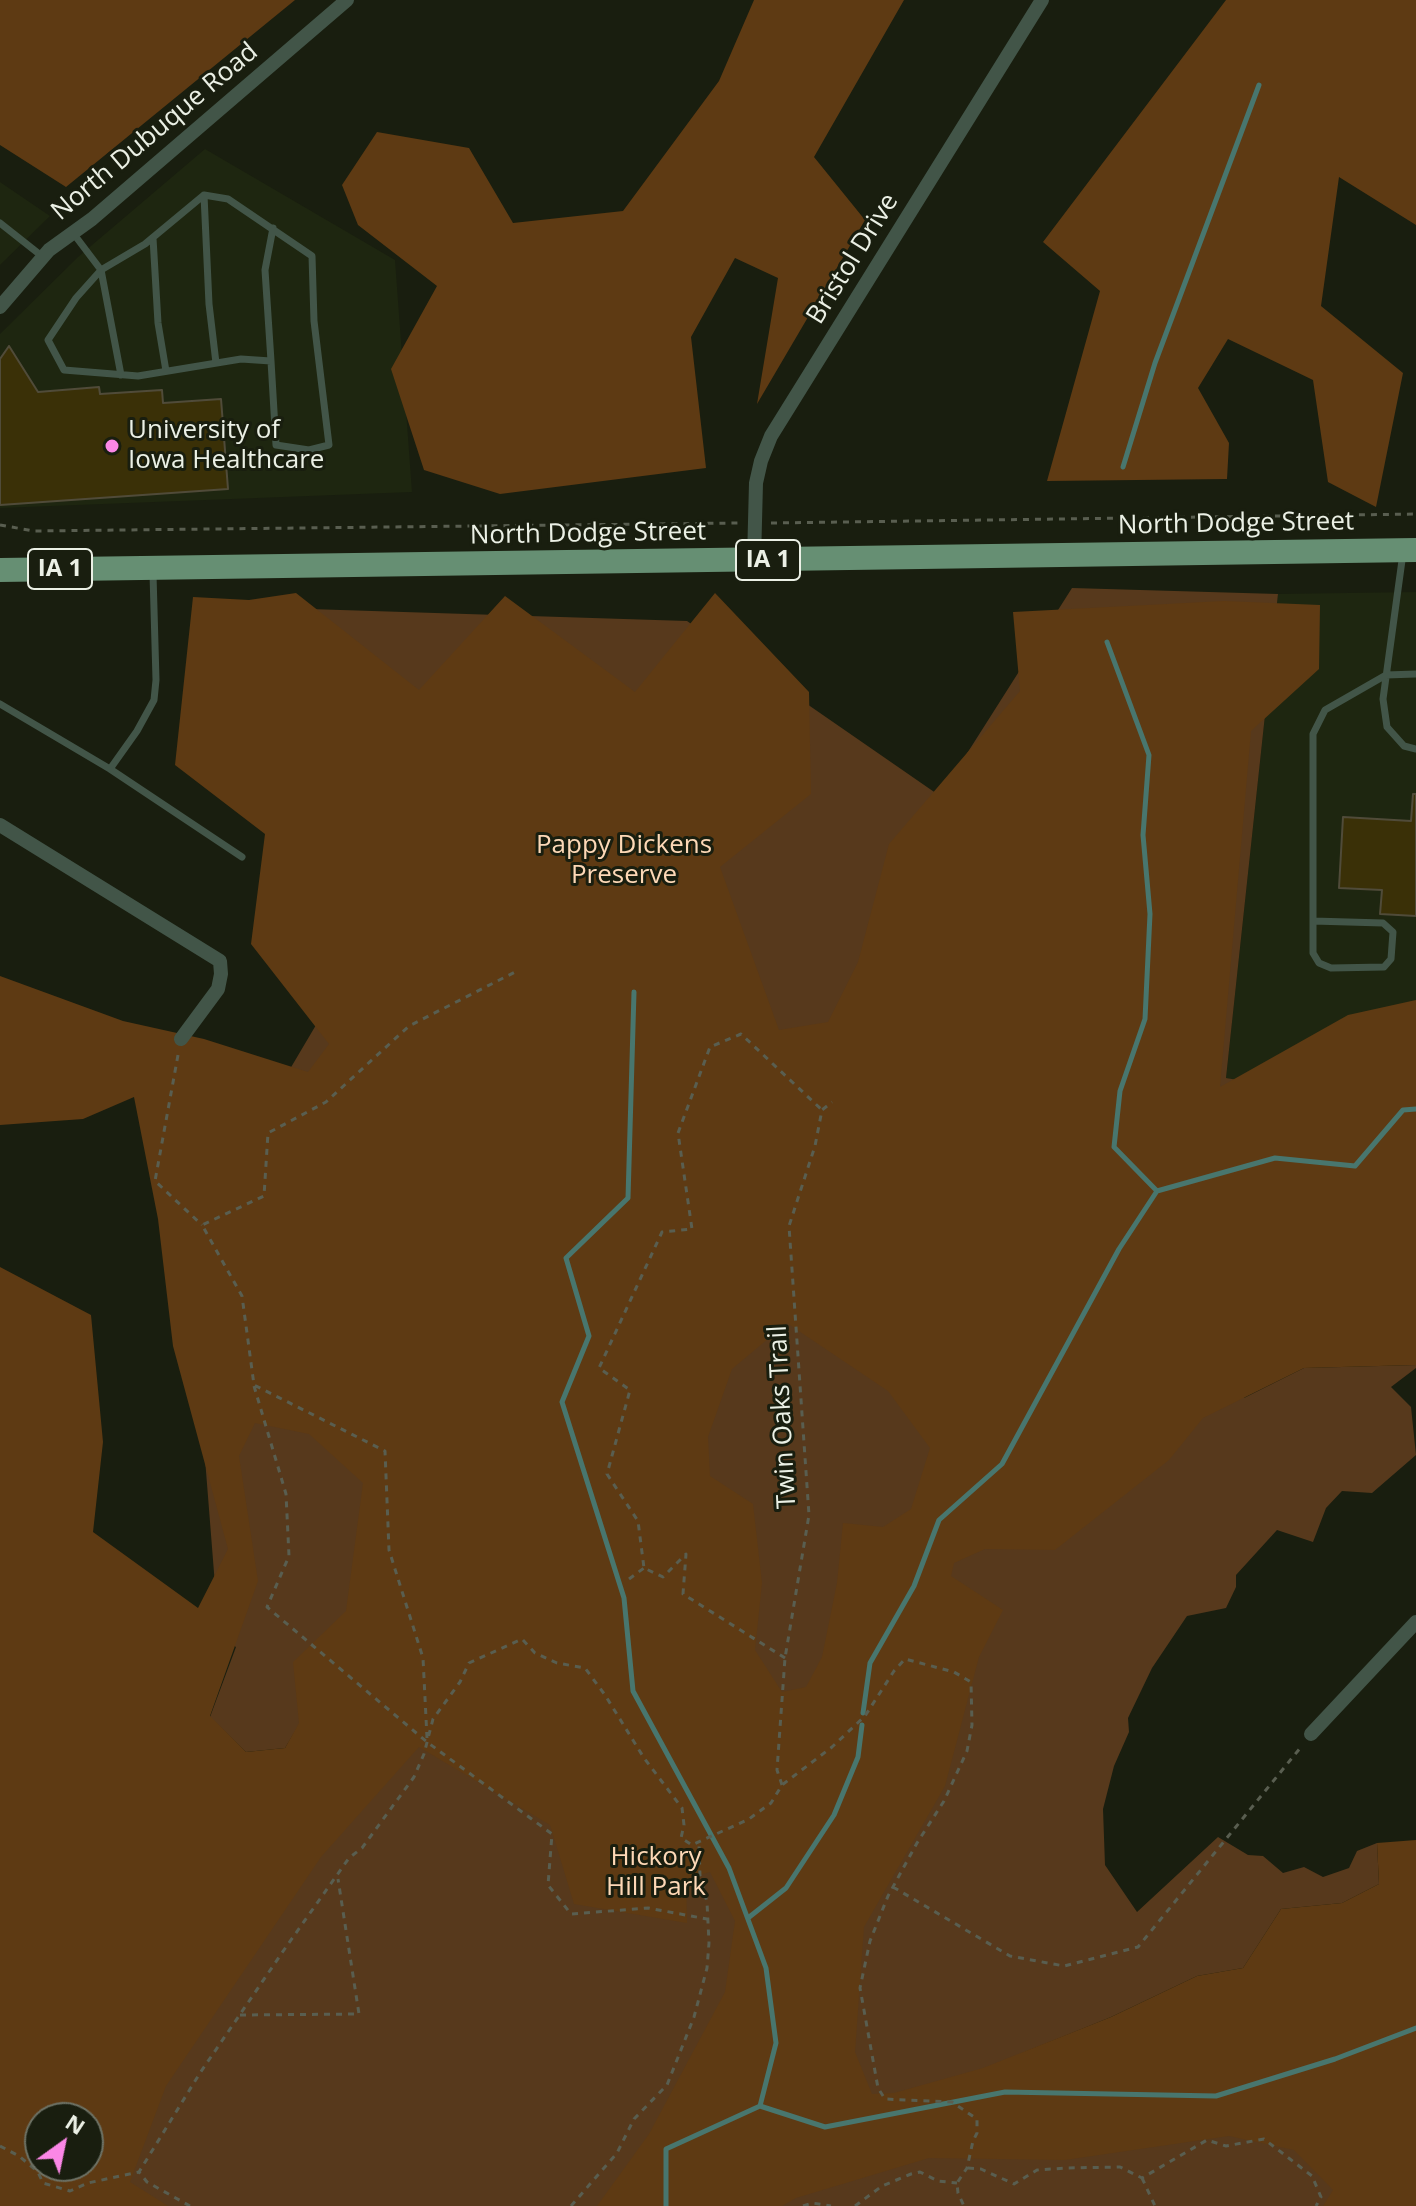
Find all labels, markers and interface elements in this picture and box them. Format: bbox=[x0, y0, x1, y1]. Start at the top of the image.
street label: North Dubuque Road bbox=[45, 37, 265, 227]
street label: Bristol Drive bbox=[800, 188, 906, 330]
place label: University of Iowa Healthcare bbox=[128, 415, 324, 476]
marker: University of Iowa Healthcare bbox=[103, 437, 121, 455]
street label: North Dodge Street bbox=[1118, 506, 1354, 542]
street label: North Dodge Street bbox=[470, 516, 706, 552]
road number: IA 1 bbox=[736, 540, 800, 580]
road number: IA 1 bbox=[28, 549, 92, 589]
park label: Pappy Dickens Preserve bbox=[536, 830, 712, 892]
street label: Twin Oaks Trail bbox=[763, 1324, 803, 1510]
park label: Hickory Hill Park bbox=[606, 1842, 706, 1904]
north arrow bbox=[24, 2102, 104, 2182]
text: N bbox=[60, 2106, 92, 2141]

